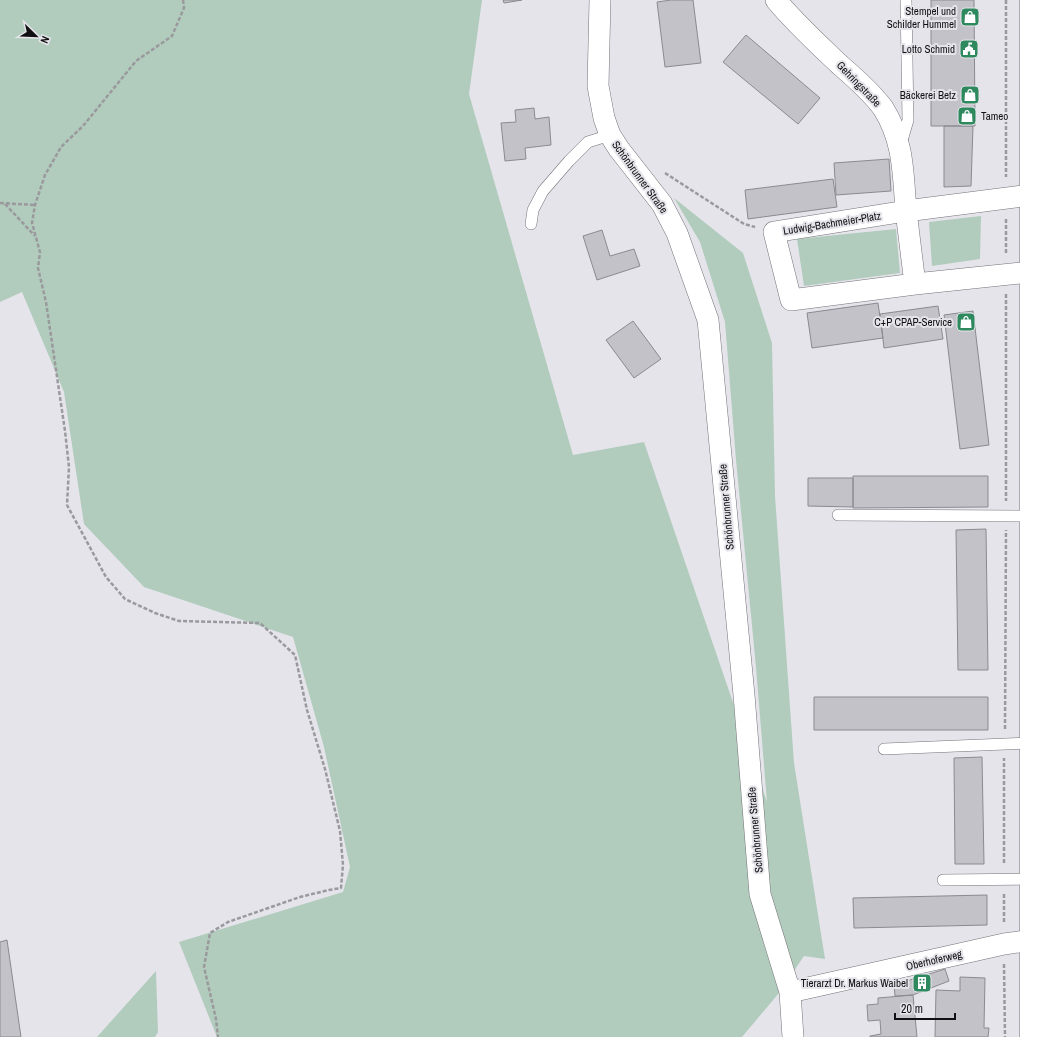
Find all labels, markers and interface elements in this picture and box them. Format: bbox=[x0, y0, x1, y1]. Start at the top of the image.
place label: Stempel und Schilder Hummel bbox=[887, 4, 956, 31]
shop icon: Stempel und Schilder Hummel bbox=[959, 6, 981, 28]
north arrow bbox=[16, 16, 56, 56]
text: N bbox=[37, 34, 53, 46]
public building icon: Lotto Schmid bbox=[958, 38, 980, 60]
place label: Lotto Schmid bbox=[902, 42, 955, 56]
street label: Gehringstraße bbox=[834, 58, 884, 110]
shop icon: Bäckerei Betz bbox=[959, 84, 981, 106]
place label: Bäckerei Betz bbox=[900, 88, 956, 102]
shop icon: Tameo bbox=[956, 105, 978, 127]
place label: Tameo bbox=[981, 109, 1008, 123]
street label: Schönbrunner Straße bbox=[609, 138, 671, 216]
street label: Ludwig-Bachmeier-Platz bbox=[782, 208, 882, 238]
shop icon: C+P CPAP-Service bbox=[955, 311, 977, 333]
place label: C+P CPAP-Service bbox=[874, 315, 952, 329]
street label: Schönbrunner Straße bbox=[715, 463, 737, 551]
street label: Schönbrunner Straße bbox=[744, 786, 766, 874]
street label: Oberhoferweg bbox=[905, 947, 963, 973]
building icon: Tierarzt Dr. Markus Waibel bbox=[911, 972, 933, 994]
place label: Tierarzt Dr. Markus Waibel bbox=[801, 976, 908, 990]
scale bar bbox=[895, 995, 955, 1021]
text: 20 m bbox=[901, 1001, 923, 1017]

